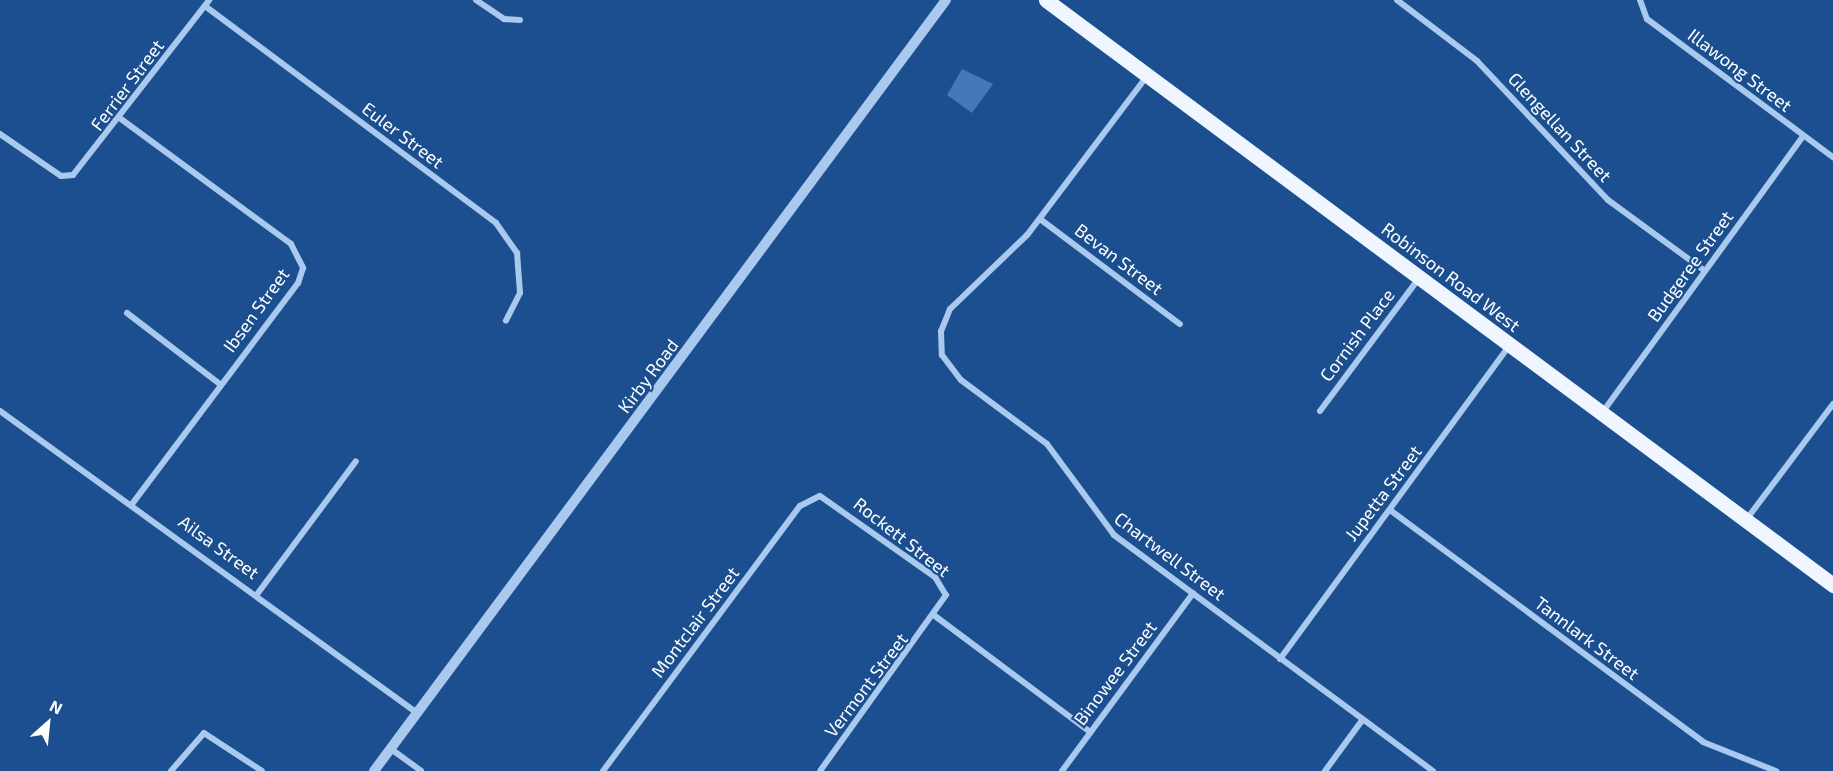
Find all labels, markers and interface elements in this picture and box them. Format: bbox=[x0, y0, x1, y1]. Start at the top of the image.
street label: Illawong Street bbox=[1684, 24, 1796, 116]
street label: Ferrier Street bbox=[86, 35, 168, 135]
street label: Glengellan Street bbox=[1504, 68, 1616, 186]
street label: Euler Street bbox=[358, 97, 448, 173]
street label: Budgeree Street bbox=[1643, 206, 1737, 326]
street label: Robinson Road West bbox=[1377, 218, 1525, 336]
street label: Bevan Street bbox=[1071, 219, 1167, 299]
street label: Ibsen Street bbox=[218, 264, 294, 356]
street label: Cornish Place bbox=[1315, 284, 1399, 386]
street label: Kirby Road bbox=[613, 335, 683, 417]
street label: Jupetta Street bbox=[1340, 441, 1426, 545]
street label: Rockett Street bbox=[850, 493, 954, 581]
street label: Chartwell Street bbox=[1110, 507, 1230, 605]
street label: Ailsa Street bbox=[175, 511, 263, 583]
street label: Montclair Street bbox=[646, 562, 744, 682]
street label: Tannlark Street bbox=[1531, 592, 1643, 684]
street label: Binowee Street bbox=[1069, 617, 1161, 729]
street label: Vermont Street bbox=[820, 629, 912, 741]
north arrow bbox=[18, 693, 78, 753]
text: N bbox=[47, 695, 66, 718]

